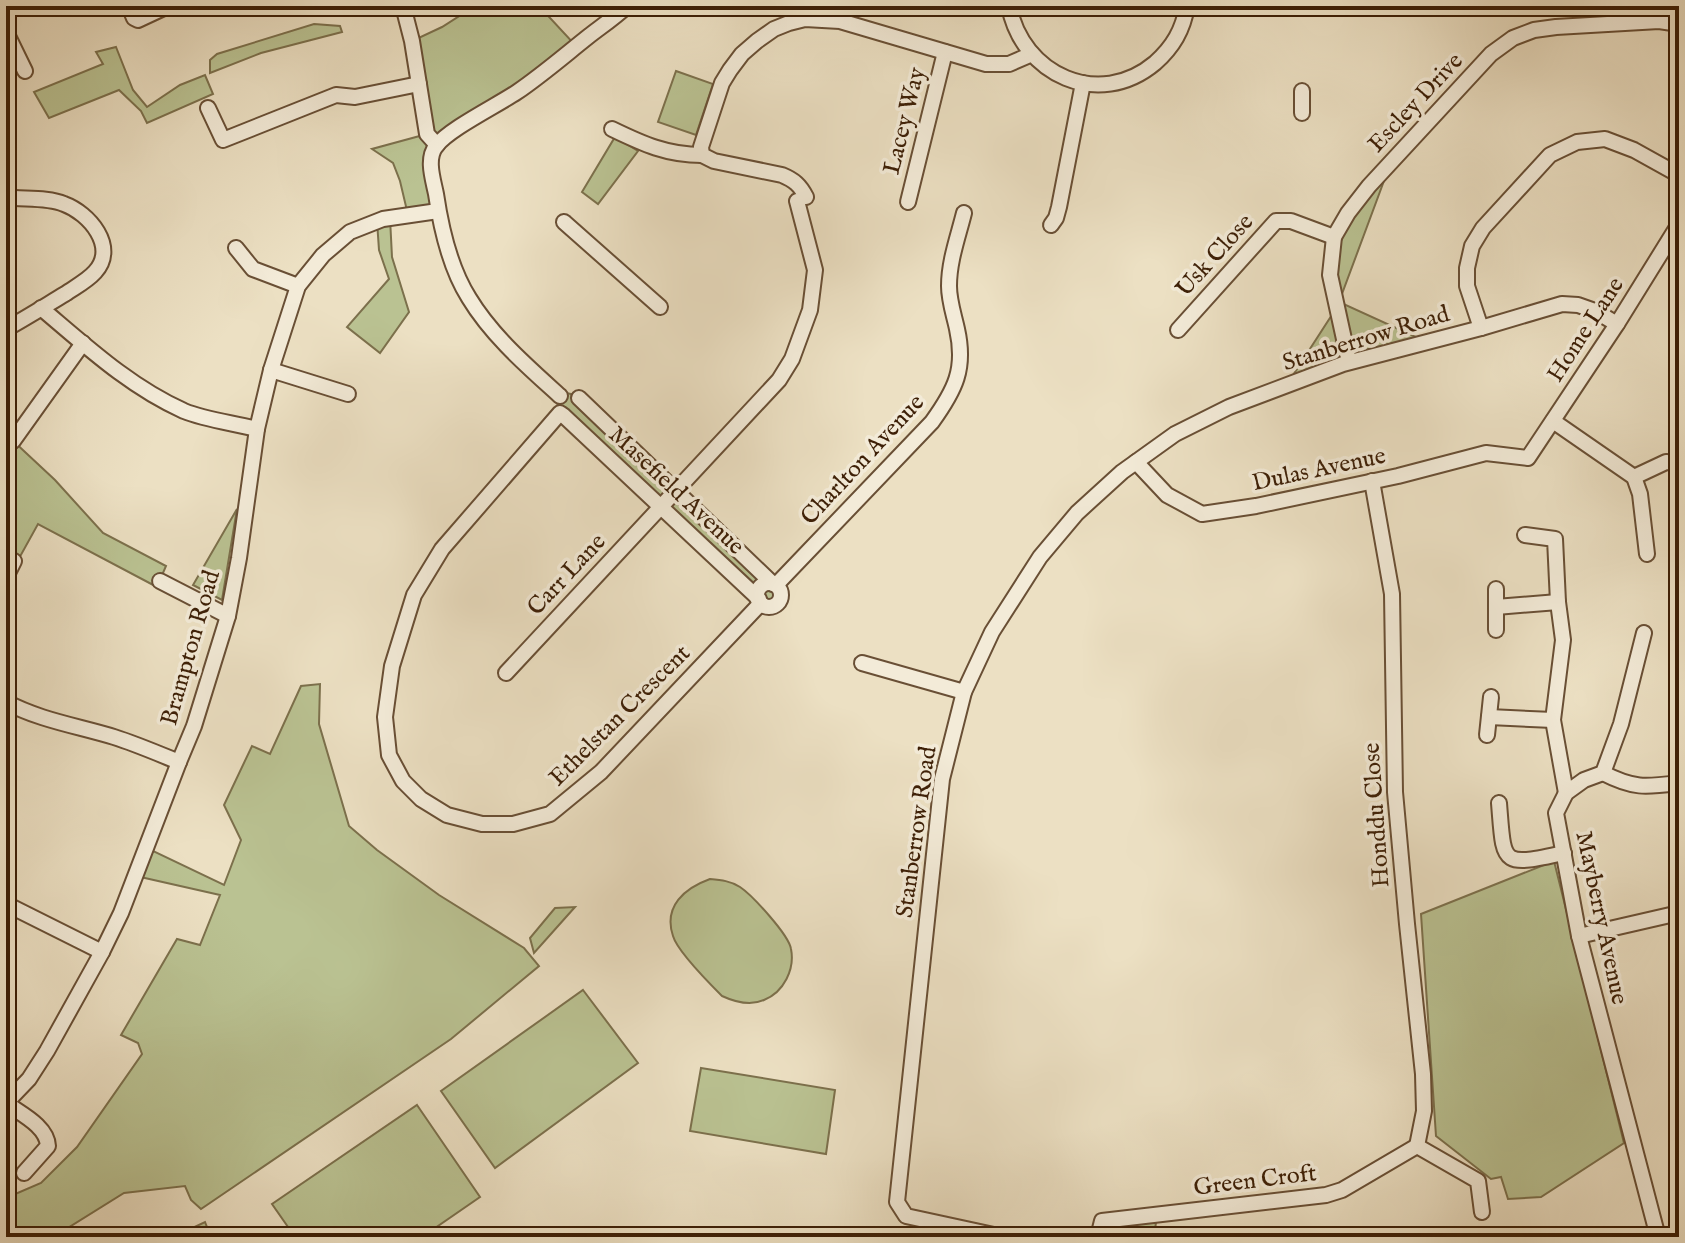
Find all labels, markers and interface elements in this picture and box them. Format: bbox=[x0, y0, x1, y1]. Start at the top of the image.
street label: Escley Drive bbox=[1362, 46, 1470, 160]
street label: Lacey Way bbox=[877, 64, 933, 178]
street label: Usk Close bbox=[1169, 208, 1261, 304]
street label: Home Lane bbox=[1541, 272, 1631, 388]
street label: Stanberrow Road bbox=[1279, 299, 1453, 379]
street label: Charlton Avenue bbox=[794, 388, 932, 532]
street label: Masefield Avenue bbox=[601, 420, 751, 562]
street label: Dulas Avenue bbox=[1249, 441, 1389, 499]
street label: Carr Lane bbox=[521, 527, 613, 623]
street label: Brampton Road bbox=[154, 567, 228, 729]
street label: Ethelstan Crescent bbox=[543, 639, 697, 793]
street label: Honddu Close bbox=[1356, 742, 1398, 888]
street label: Stanberrow Road bbox=[890, 744, 944, 920]
street label: Mayberry Avenue bbox=[1568, 829, 1634, 1007]
street label: Green Croft bbox=[1192, 1158, 1318, 1204]

